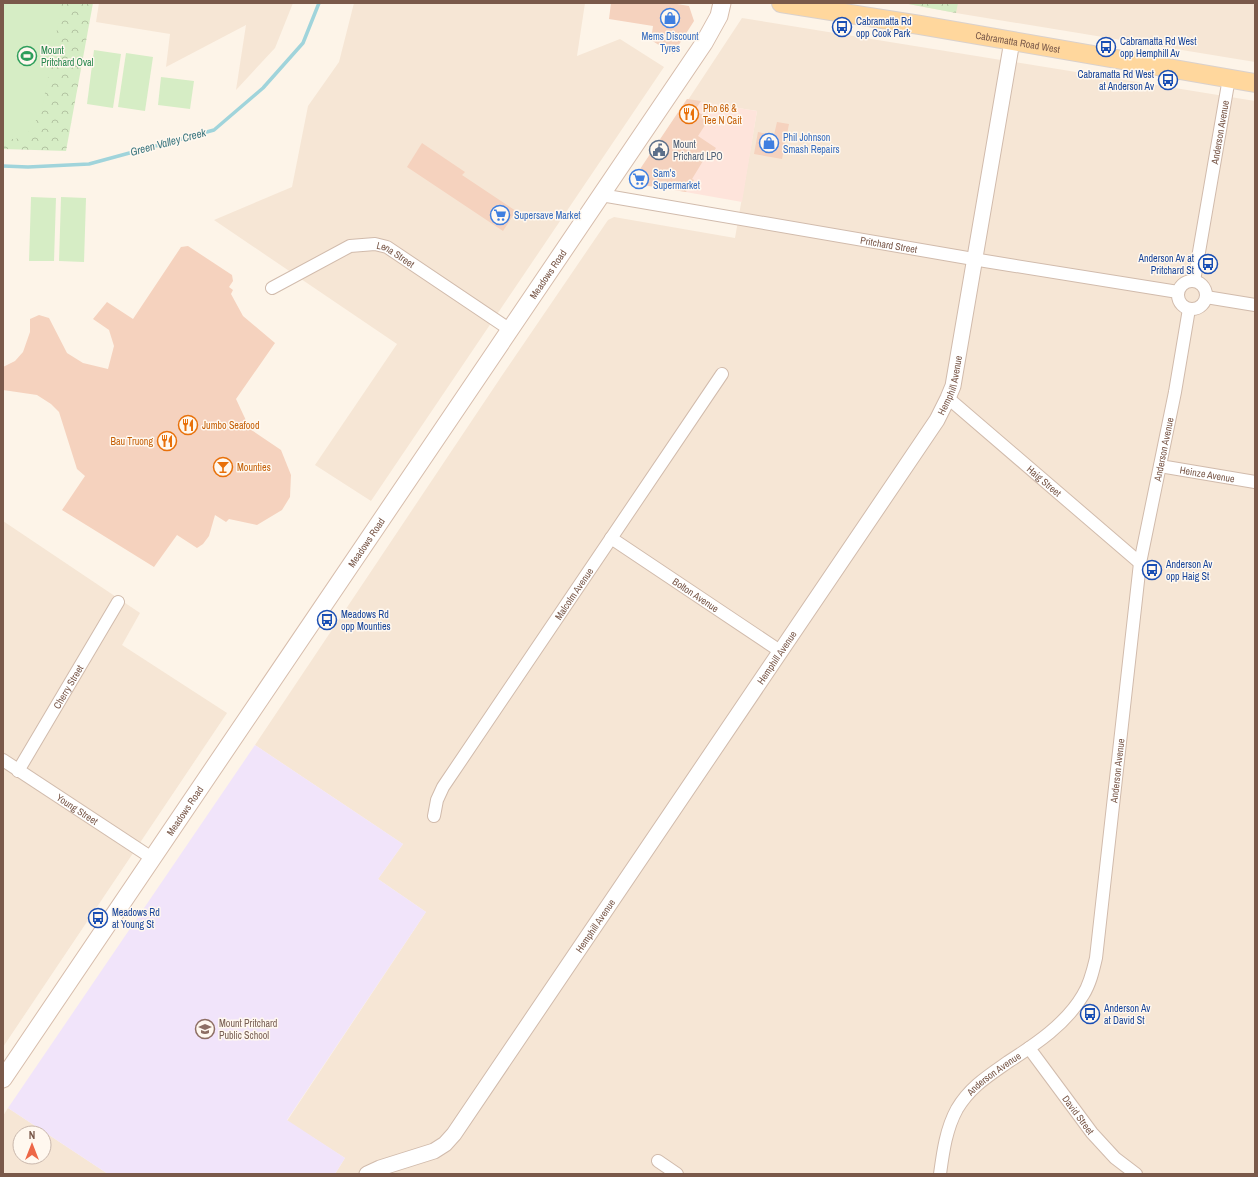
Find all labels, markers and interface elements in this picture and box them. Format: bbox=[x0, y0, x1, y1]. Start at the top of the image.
shop icon: Mems Discount Tyres bbox=[659, 7, 681, 29]
place label: Cabramatta Rd opp Cook Park bbox=[856, 15, 912, 40]
bus stop icon: Cabramatta Rd opp Cook Park bbox=[831, 16, 853, 38]
street label: Cabramatta Road West bbox=[975, 28, 1062, 56]
place label: Mems Discount Tyres bbox=[642, 30, 699, 55]
place label: Cabramatta Rd West opp Hemphill Av bbox=[1120, 35, 1197, 60]
bus stop icon: Cabramatta Rd West opp Hemphill Av bbox=[1095, 36, 1117, 58]
place label: Mount Pritchard Oval bbox=[41, 44, 94, 69]
sports icon: Mount Pritchard Oval bbox=[16, 45, 38, 67]
place label: Cabramatta Rd West at Anderson Av bbox=[1078, 68, 1155, 93]
bus stop icon: Cabramatta Rd West at Anderson Av bbox=[1157, 69, 1179, 91]
street label: Anderson Avenue bbox=[1208, 99, 1232, 166]
place label: Pho 66 & Tee N Cait bbox=[703, 102, 742, 127]
restaurant icon: Pho 66 & Tee N Cait bbox=[678, 103, 700, 125]
water label: Green Valley Creek bbox=[129, 125, 208, 159]
place label: Phil Johnson Smash Repairs bbox=[783, 131, 840, 156]
shop icon: Phil Johnson Smash Repairs bbox=[758, 132, 780, 154]
place label: Mount Prichard LPO bbox=[673, 138, 723, 163]
public building icon: Mount Prichard LPO bbox=[648, 139, 670, 161]
place label: Sam's Supermarket bbox=[653, 167, 701, 192]
supermarket icon: Sam's Supermarket bbox=[628, 168, 650, 190]
supermarket icon: Supersave Market bbox=[489, 204, 511, 226]
place label: Supersave Market bbox=[514, 209, 581, 222]
street label: Pritchard Street bbox=[859, 233, 919, 256]
street label: Lena Street bbox=[375, 238, 418, 271]
street label: Meadows Road bbox=[526, 247, 569, 301]
place label: Anderson Av at Pritchard St bbox=[1138, 252, 1195, 277]
bus stop icon: Anderson Av at Pritchard St bbox=[1197, 253, 1219, 275]
street label: Hemphill Avenue bbox=[934, 354, 965, 417]
restaurant icon: Jumbo Seafood bbox=[177, 414, 199, 436]
street label: Anderson Avenue bbox=[1150, 416, 1176, 483]
place label: Jumbo Seafood bbox=[202, 419, 259, 432]
restaurant icon: Bau Truong bbox=[156, 430, 178, 452]
place label: Bau Truong bbox=[111, 435, 153, 448]
bar icon: Mounties bbox=[212, 456, 234, 478]
place label: Mounties bbox=[237, 461, 271, 474]
street label: Haig Street bbox=[1024, 462, 1065, 500]
street label: Heinze Avenue bbox=[1179, 463, 1236, 485]
street label: Meadows Road bbox=[345, 515, 388, 570]
place label: Anderson Av opp Haig St bbox=[1165, 558, 1213, 583]
bus stop icon: Anderson Av opp Haig St bbox=[1141, 559, 1163, 581]
street label: Malcolm Avenue bbox=[551, 565, 596, 622]
street label: Bolton Avenue bbox=[670, 575, 722, 615]
place label: Meadows Rd opp Mounties bbox=[341, 608, 391, 633]
bus stop icon: Meadows Rd opp Mounties bbox=[316, 609, 338, 631]
street label: Hemphill Avenue bbox=[754, 628, 799, 687]
street label: Cherry Street bbox=[50, 662, 86, 711]
street label: Anderson Avenue bbox=[1107, 737, 1127, 804]
street label: Meadows Road bbox=[163, 783, 206, 838]
street label: Young Street bbox=[54, 790, 101, 828]
street label: Hemphill Avenue bbox=[572, 896, 618, 955]
place label: Meadows Rd at Young St bbox=[112, 906, 160, 931]
bus stop icon: Meadows Rd at Young St bbox=[87, 907, 109, 929]
place label: Anderson Av at David St bbox=[1103, 1002, 1151, 1027]
bus stop icon: Anderson Av at David St bbox=[1079, 1003, 1101, 1025]
place label: Mount Pritchard Public School bbox=[219, 1017, 277, 1042]
school or university icon: Mount Pritchard Public School bbox=[194, 1018, 216, 1040]
street label: Anderson Avenue bbox=[963, 1049, 1023, 1099]
street label: David Street bbox=[1060, 1092, 1098, 1137]
north arrow bbox=[12, 1125, 52, 1165]
text: N bbox=[29, 1128, 35, 1142]

